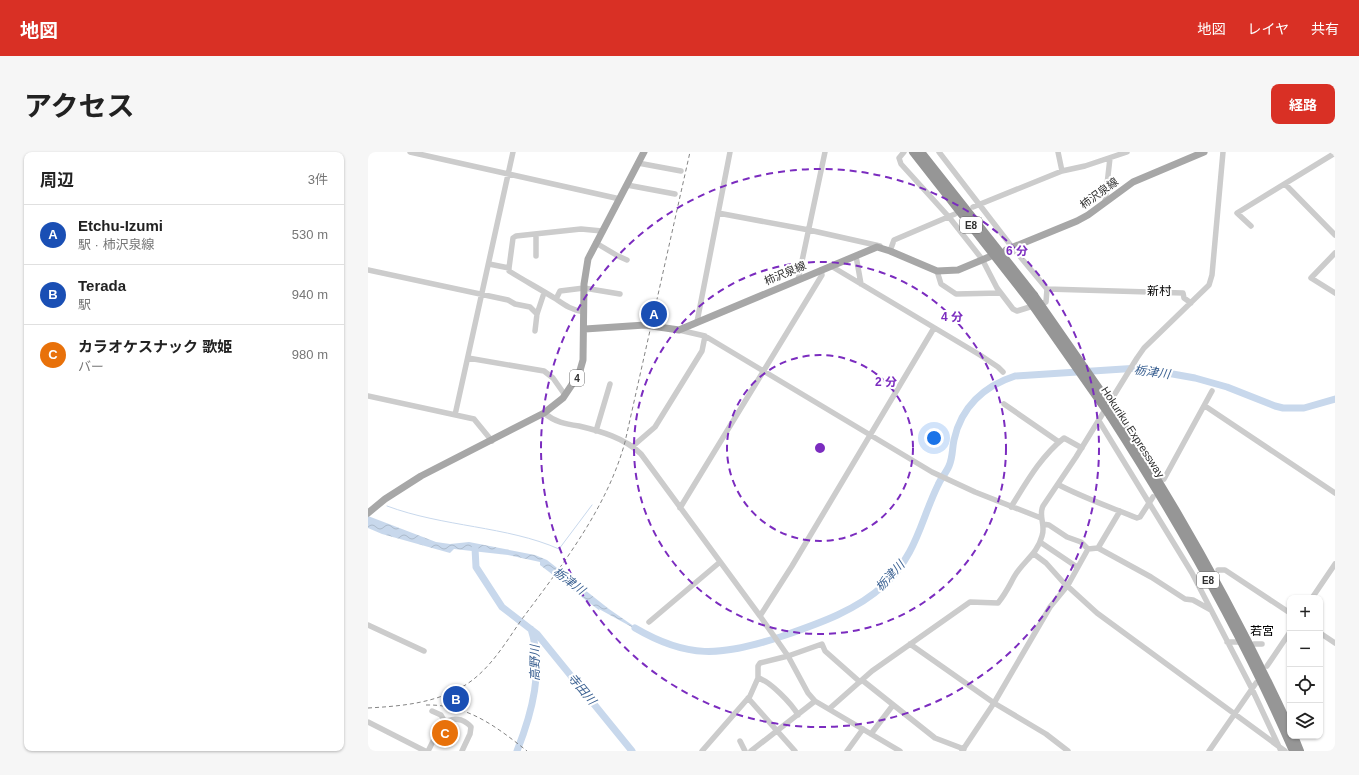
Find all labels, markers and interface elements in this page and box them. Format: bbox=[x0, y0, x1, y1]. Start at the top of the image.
text: 地図 bbox=[20, 20, 58, 41]
text: 地図 bbox=[1197, 21, 1225, 37]
text: レイヤ bbox=[1247, 21, 1289, 37]
text: 共有 bbox=[1311, 21, 1339, 37]
button: 経路 bbox=[1271, 84, 1335, 124]
text: アクセス bbox=[24, 91, 135, 122]
text: 周辺 bbox=[40, 171, 74, 190]
text: 3件 bbox=[308, 172, 328, 187]
street label: 柿沢泉線 bbox=[1078, 175, 1120, 211]
text: Etchu-Izumi bbox=[78, 217, 163, 234]
road number: E8 bbox=[960, 217, 982, 233]
text: A bbox=[48, 227, 58, 242]
text: 530 m bbox=[292, 227, 328, 242]
text: 駅 · 柿沢泉線 bbox=[78, 237, 155, 252]
text: 6 分 bbox=[1006, 244, 1028, 258]
street label: 柿沢泉線 bbox=[762, 259, 808, 287]
text: Terada bbox=[78, 277, 126, 294]
district label: 新村 bbox=[1147, 284, 1172, 298]
text: B bbox=[48, 287, 58, 302]
text: 940 m bbox=[292, 287, 328, 302]
text: 駅 bbox=[78, 297, 91, 312]
pin: A bbox=[641, 299, 667, 329]
text: 4 分 bbox=[941, 310, 963, 324]
text: カラオケスナック 歌姫 bbox=[78, 338, 232, 355]
text: C bbox=[48, 347, 58, 362]
text: 980 m bbox=[292, 347, 328, 362]
text: バー bbox=[78, 359, 104, 374]
water label: 栃津川 bbox=[1133, 363, 1173, 382]
road number: 4 bbox=[570, 370, 584, 386]
text: 2 分 bbox=[875, 375, 897, 389]
street label: Hokuriku Expressway bbox=[1099, 384, 1167, 480]
your location bbox=[924, 428, 944, 448]
centre of rings bbox=[813, 441, 827, 455]
water label: 栃津川 bbox=[873, 557, 909, 594]
water label: 栃津川 bbox=[550, 565, 589, 599]
road number: E8 bbox=[1197, 572, 1219, 588]
map controls bbox=[1287, 595, 1323, 739]
button: + bbox=[1287, 595, 1323, 631]
district label: 若宮 bbox=[1250, 624, 1274, 638]
button: − bbox=[1287, 631, 1323, 667]
water label: 高野川 bbox=[528, 643, 542, 681]
button: locate bbox=[1287, 667, 1323, 703]
water label: 寺田川 bbox=[565, 671, 600, 709]
pin: B bbox=[443, 684, 469, 714]
button: layers bbox=[1287, 703, 1323, 739]
pin: C bbox=[432, 718, 458, 748]

